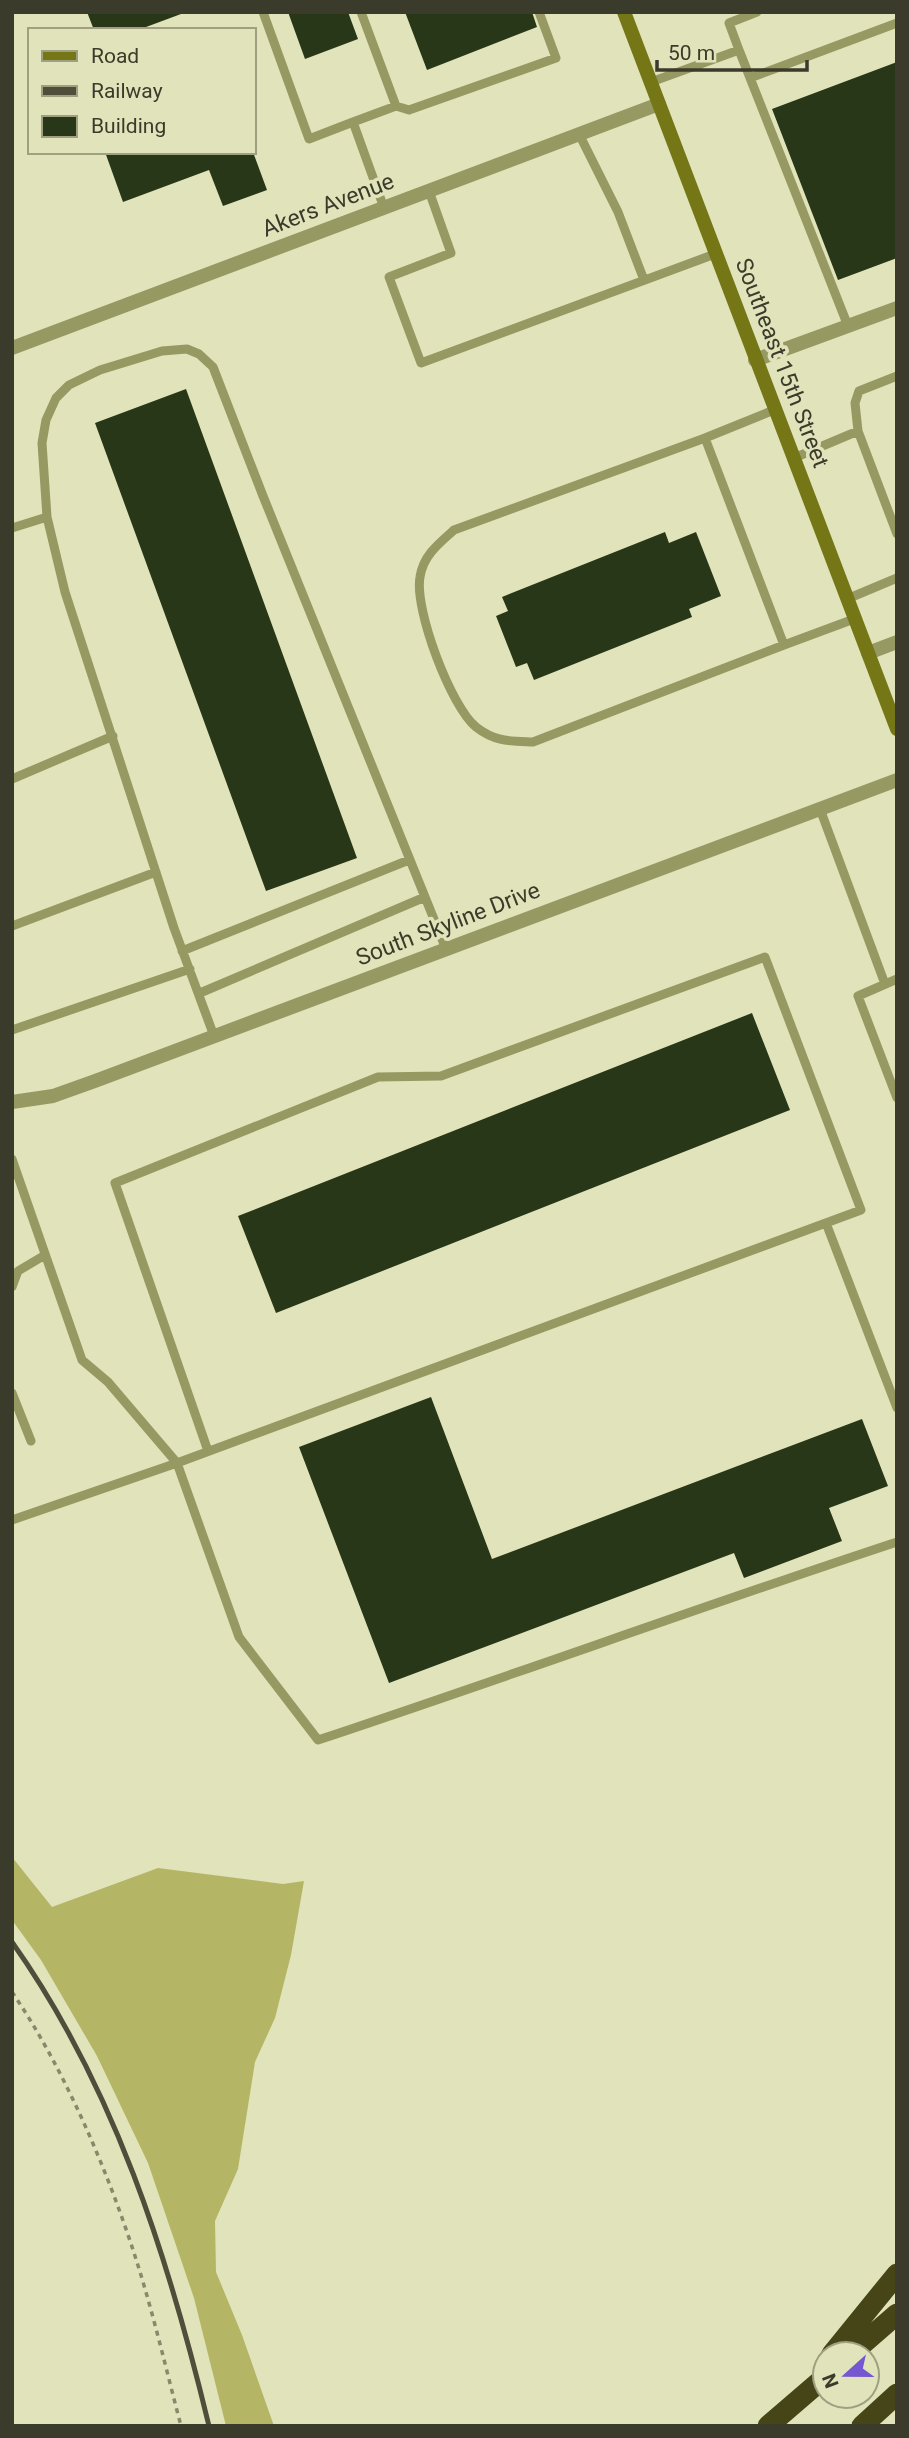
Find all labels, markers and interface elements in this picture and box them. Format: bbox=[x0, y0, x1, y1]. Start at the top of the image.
legend bbox=[28, 28, 256, 154]
scale bar bbox=[657, 28, 808, 72]
text: 50 m bbox=[668, 41, 715, 65]
text: Road bbox=[91, 44, 139, 68]
text: Railway bbox=[91, 79, 163, 103]
text: Building bbox=[91, 114, 166, 138]
street label: Akers Avenue bbox=[258, 167, 398, 243]
street label: Southeast 15th Street bbox=[730, 255, 834, 471]
street label: South Skyline Drive bbox=[352, 876, 544, 972]
north arrow bbox=[811, 2340, 881, 2410]
text: N bbox=[817, 2371, 844, 2391]

